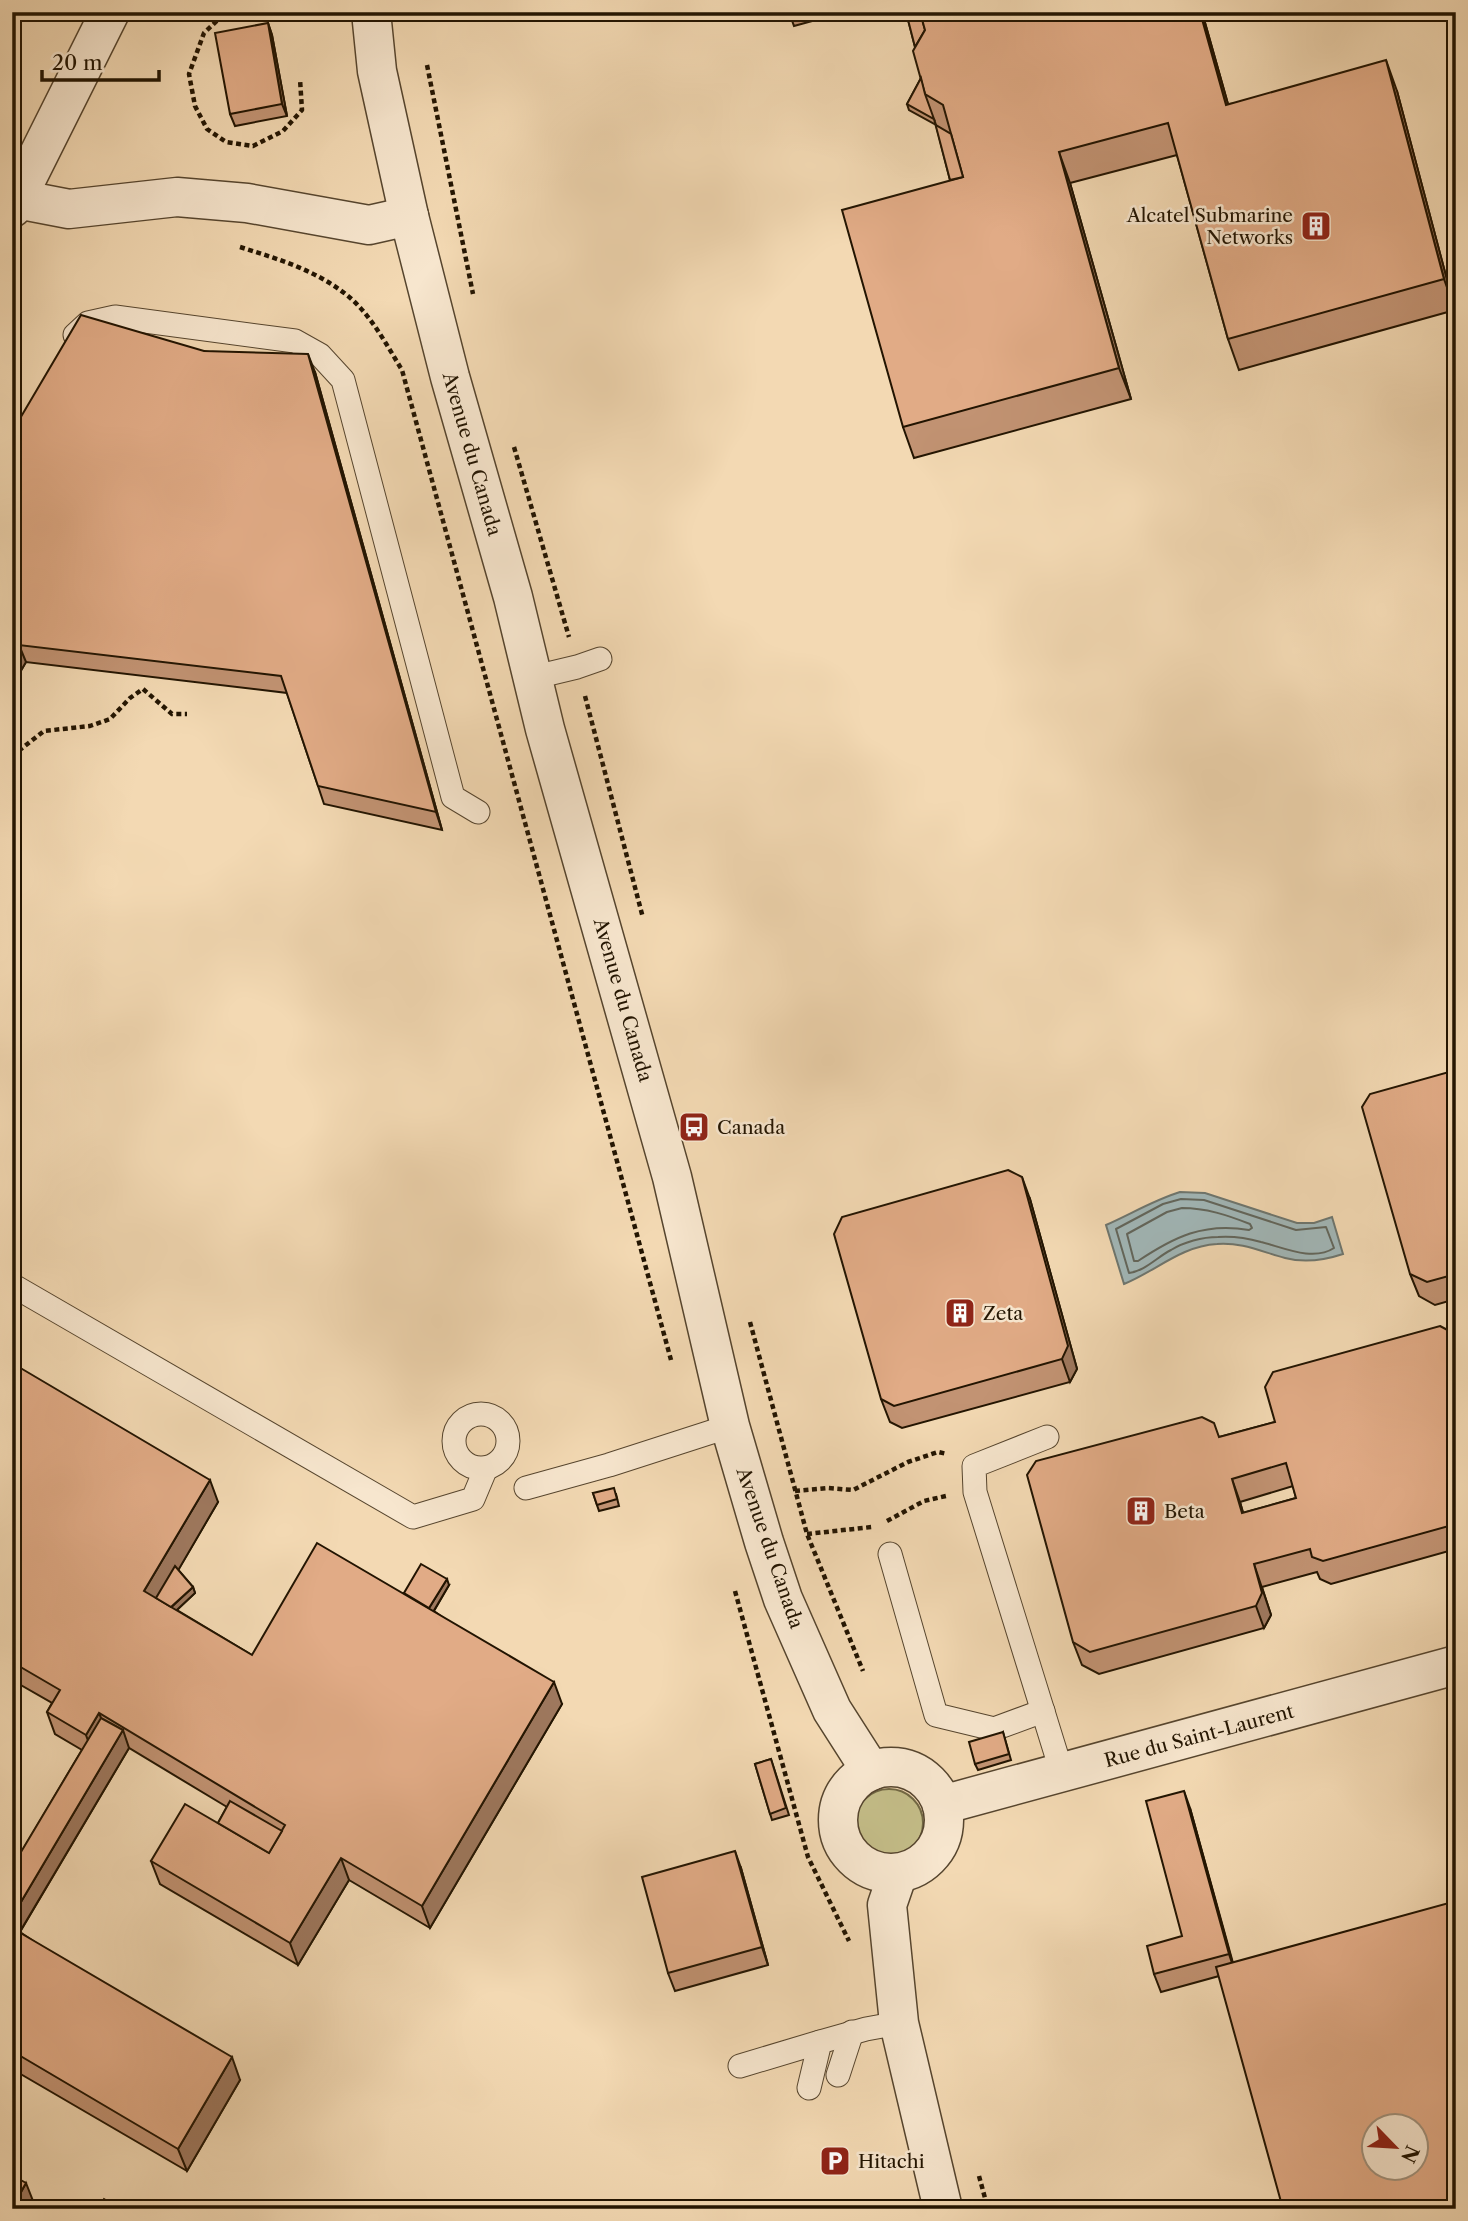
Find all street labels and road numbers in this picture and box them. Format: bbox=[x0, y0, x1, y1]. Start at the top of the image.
street label: Avenue du Canada bbox=[437, 369, 506, 538]
street label: Avenue du Canada bbox=[588, 915, 657, 1084]
street label: Avenue du Canada bbox=[731, 1463, 808, 1632]
street label: Rue du Saint-Laurent bbox=[1102, 1700, 1296, 1772]

